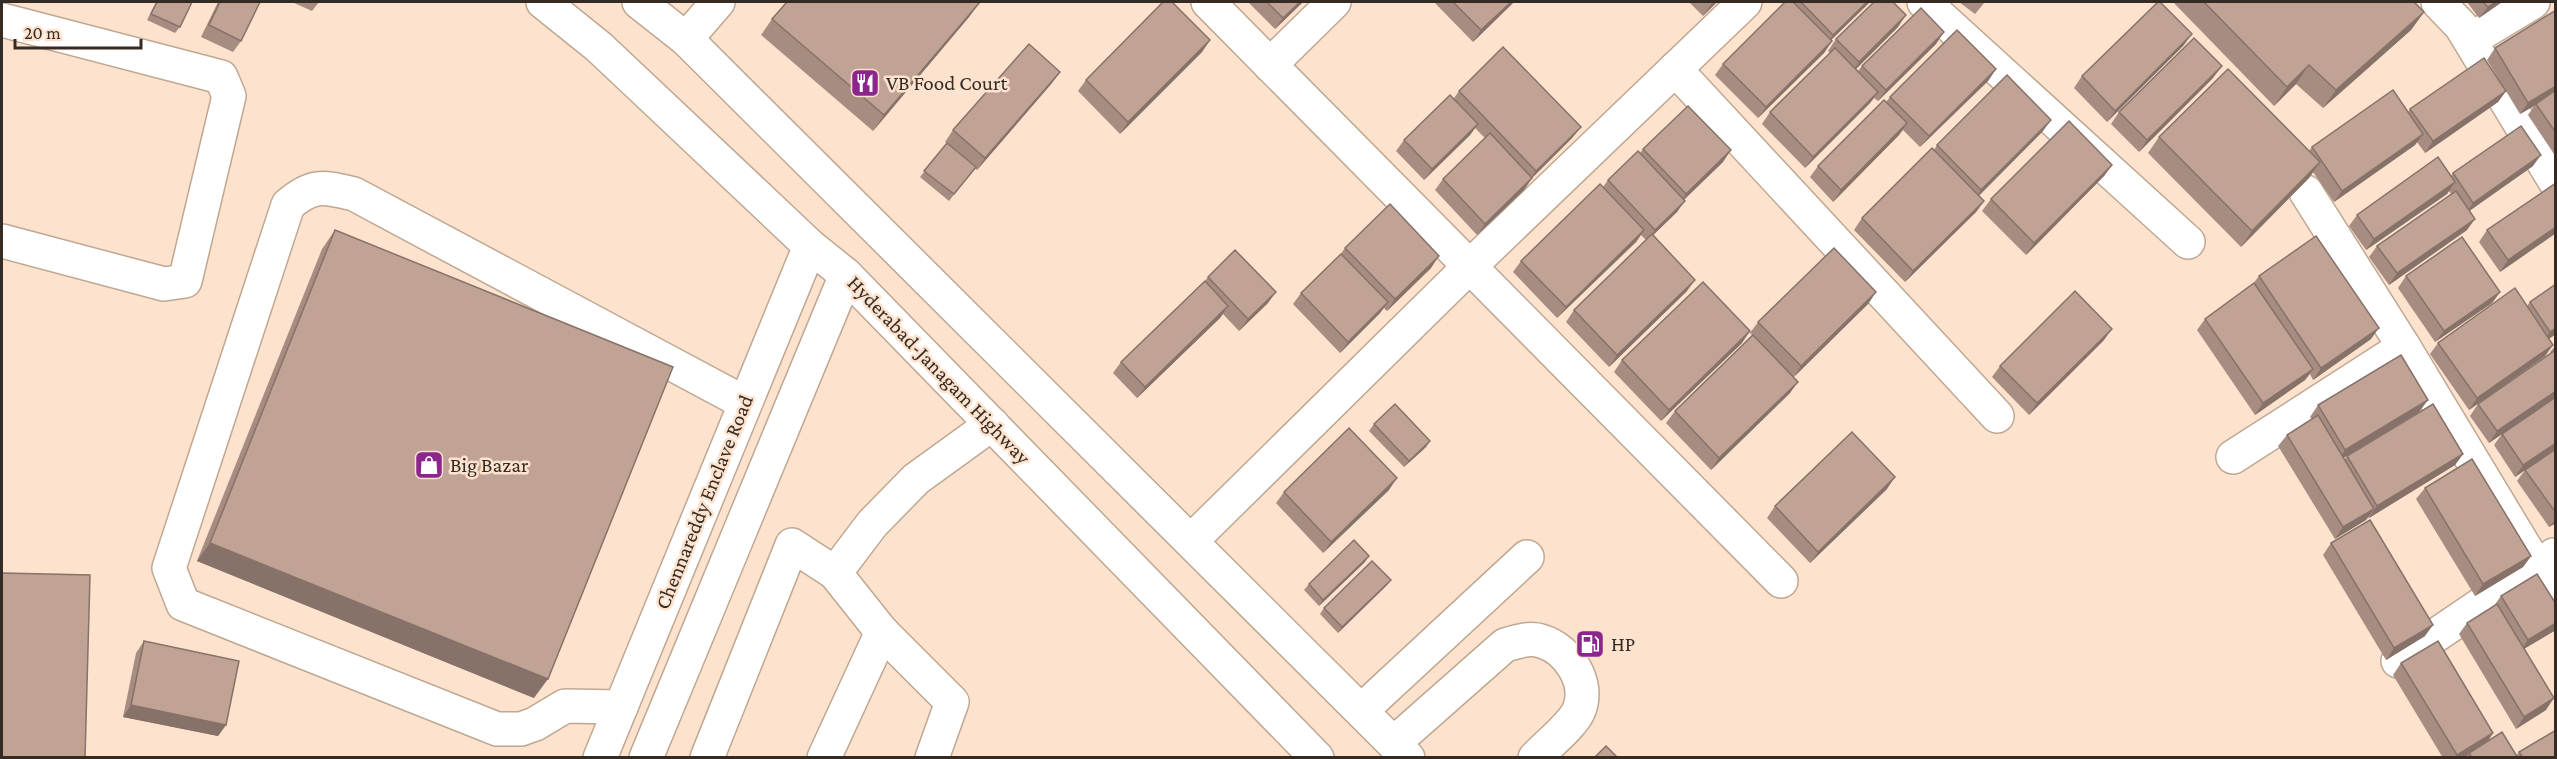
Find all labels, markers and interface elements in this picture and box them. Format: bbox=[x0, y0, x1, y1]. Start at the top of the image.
scale bar bbox=[15, 12, 141, 50]
text: 20 m bbox=[24, 23, 61, 43]
restaurant icon: VB Food Court bbox=[849, 67, 881, 99]
place label: VB Food Court bbox=[886, 71, 1008, 95]
street label: Hyderabad-Janagam Highway bbox=[843, 271, 1035, 469]
street label: Chennareddy Enclave Road bbox=[650, 391, 758, 613]
shop icon: Big Bazar bbox=[413, 449, 445, 481]
place label: Big Bazar bbox=[450, 453, 529, 477]
fuel station icon: HP bbox=[1574, 628, 1606, 660]
place label: HP bbox=[1611, 632, 1635, 656]

